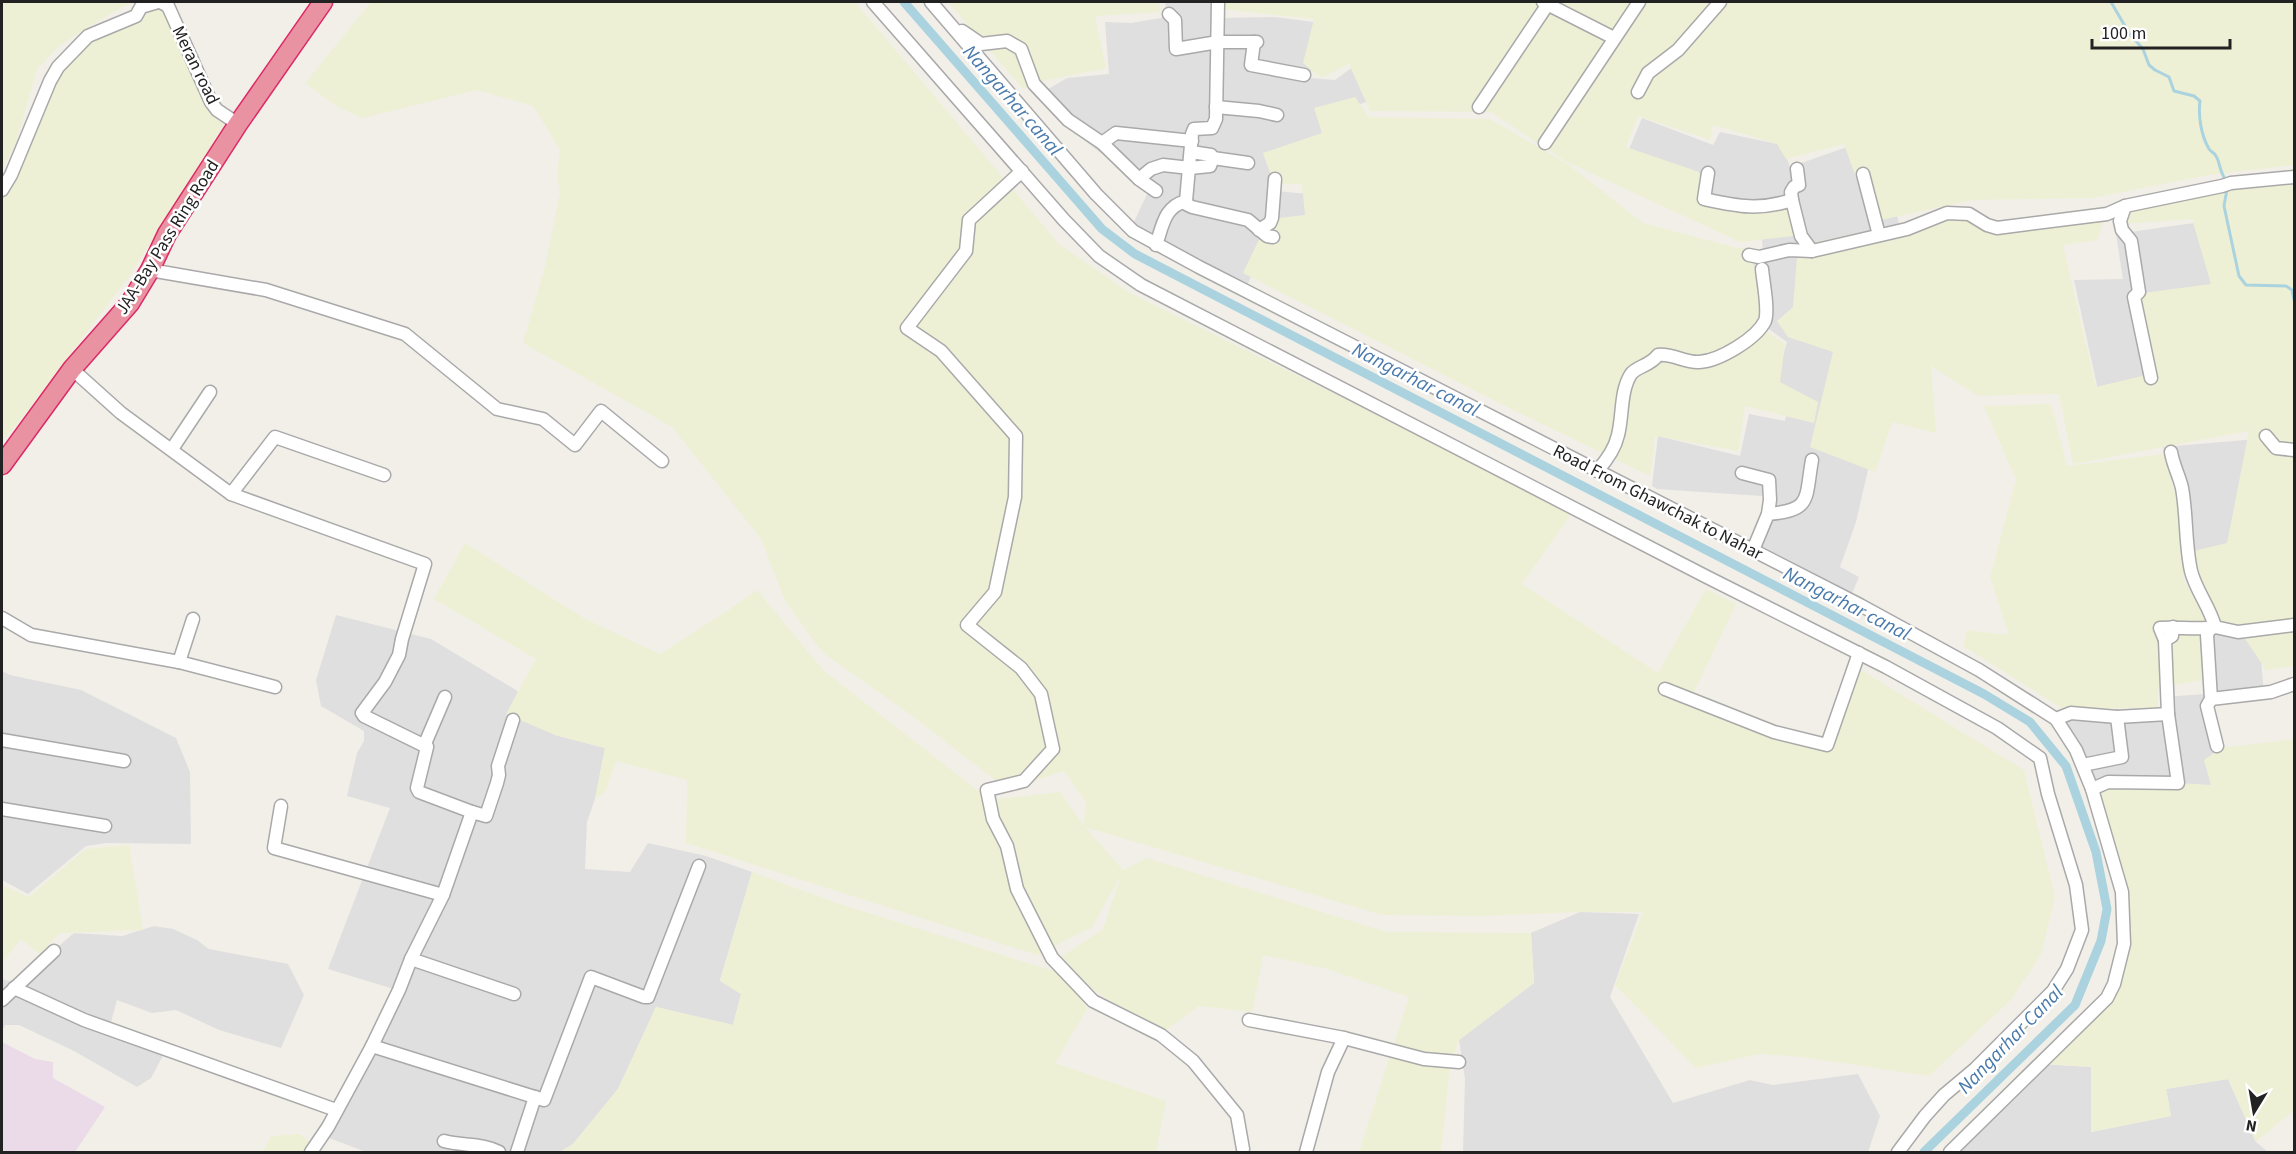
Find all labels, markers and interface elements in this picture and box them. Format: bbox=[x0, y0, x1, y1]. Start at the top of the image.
scale bar bbox=[2092, 12, 2230, 50]
text: 100 m bbox=[2101, 21, 2146, 46]
street label: Meran road bbox=[166, 22, 225, 109]
water label: Nangarhar canal bbox=[956, 39, 1068, 162]
street label: JAA-Bay Pass Ring Road bbox=[110, 155, 225, 319]
water label: Nangarhar canal bbox=[1347, 336, 1484, 424]
street label: Road From Ghawchak to Nahar bbox=[1548, 439, 1768, 567]
water label: Nangarhar canal bbox=[1778, 560, 1915, 648]
water label: Nangarhar Canal bbox=[1951, 979, 2070, 1100]
north arrow bbox=[2224, 1082, 2284, 1142]
text: N bbox=[2244, 1114, 2259, 1138]

